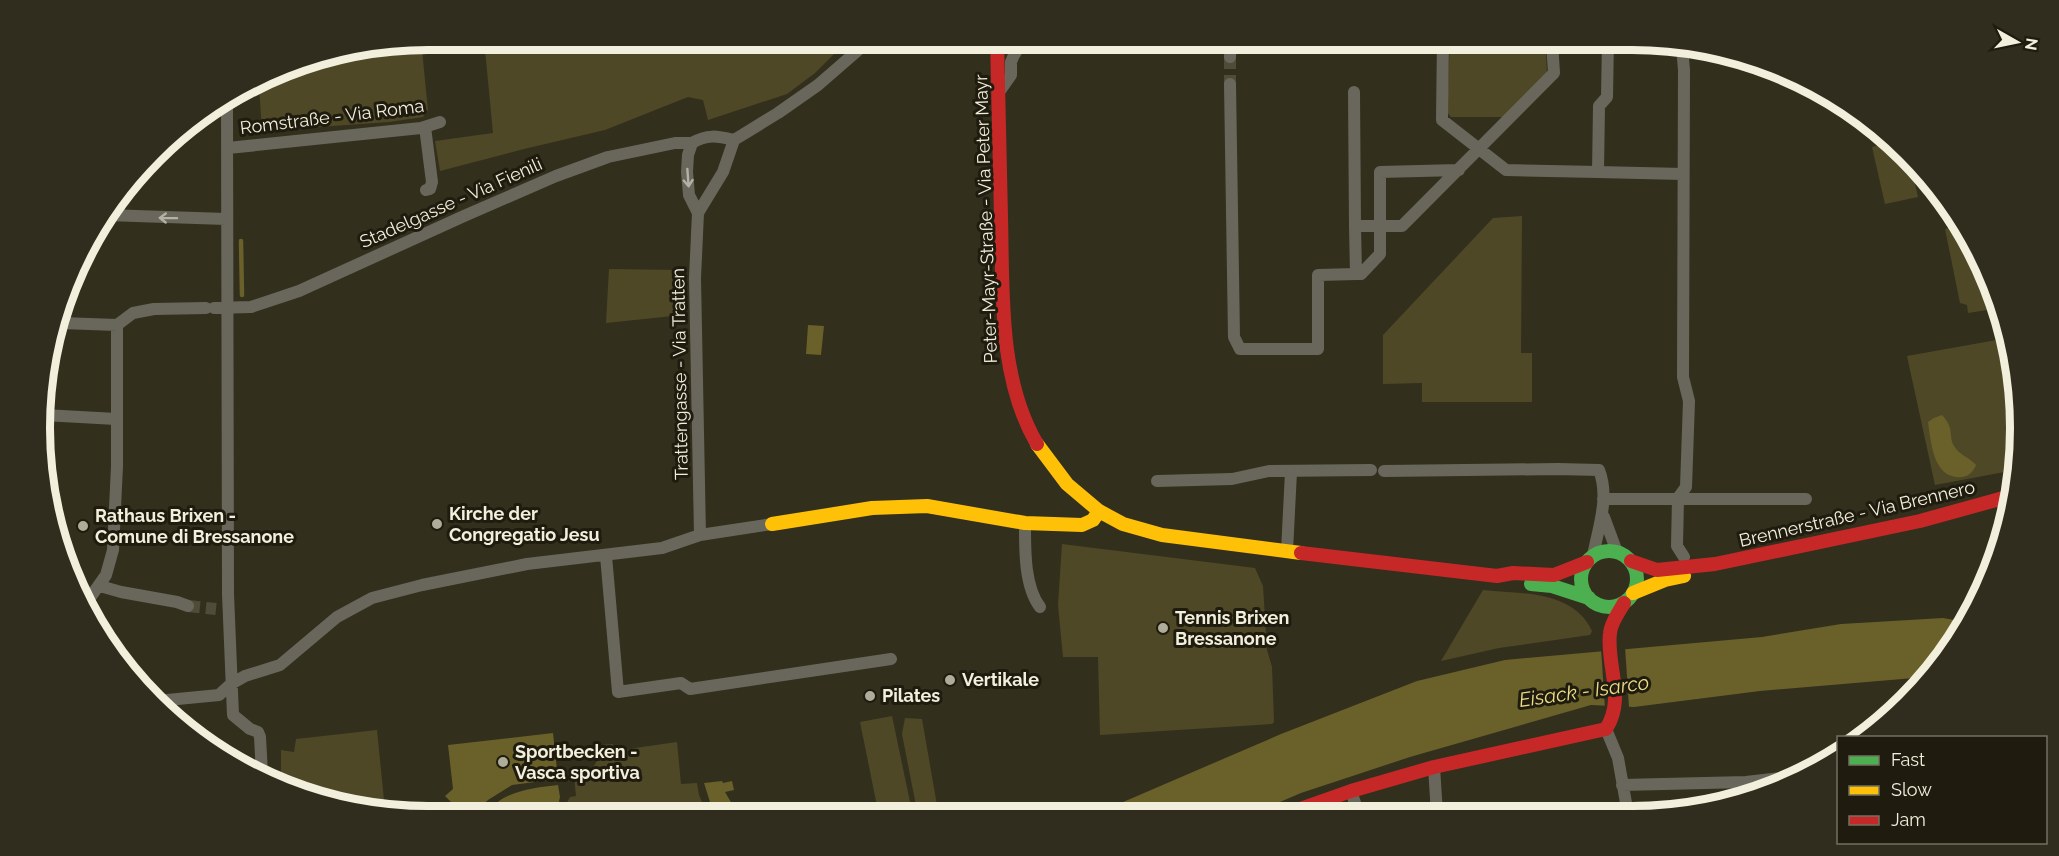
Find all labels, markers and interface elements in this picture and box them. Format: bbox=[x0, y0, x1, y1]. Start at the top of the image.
north arrow bbox=[1987, 12, 2047, 72]
text: N bbox=[2021, 37, 2042, 52]
street label: Peter-Mayr-Straße - Via Peter Mayr bbox=[970, 73, 1001, 364]
street label: Romstraße - Via Roma bbox=[239, 95, 425, 138]
street label: Stadelgasse - Via Fienili bbox=[356, 153, 545, 252]
one-way arrow bbox=[682, 168, 693, 188]
one-way arrow bbox=[158, 212, 178, 223]
street label: Trattengasse - Via Tratten bbox=[667, 268, 692, 480]
street label: Brennerstraße - Via Brennero bbox=[1737, 476, 1977, 551]
place label: Kirche der Congregatio Jesu bbox=[449, 503, 600, 545]
place label: Rathaus Brixen - Comune di Bressanone bbox=[95, 505, 294, 547]
marker: Kirche der Congregatio Jesu bbox=[430, 517, 444, 531]
marker: Rathaus Brixen - Comune di Bressanone bbox=[76, 519, 90, 533]
place label: Tennis Brixen Bressanone bbox=[1175, 607, 1289, 649]
marker: Tennis Brixen Bressanone bbox=[1156, 621, 1170, 635]
place label: Vertikale bbox=[962, 669, 1039, 690]
water label: Eisack - Isarco bbox=[1517, 670, 1651, 712]
marker: Vertikale bbox=[943, 673, 957, 687]
place label: Pilates bbox=[882, 685, 940, 706]
marker: Pilates bbox=[863, 689, 877, 703]
legend bbox=[1837, 736, 2047, 844]
place label: Sportbecken - Vasca sportiva bbox=[515, 741, 640, 783]
text: Fast bbox=[1891, 749, 1925, 770]
marker: Sportbecken - Vasca sportiva bbox=[496, 755, 510, 769]
text: Slow bbox=[1891, 779, 1932, 800]
text: Jam bbox=[1891, 809, 1926, 830]

